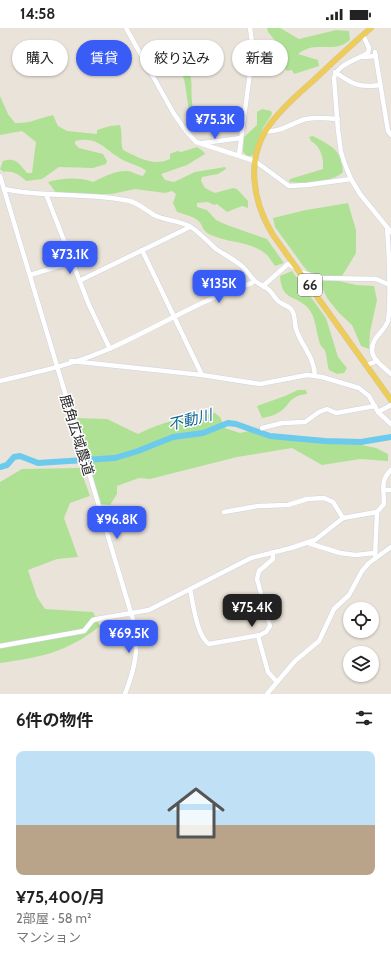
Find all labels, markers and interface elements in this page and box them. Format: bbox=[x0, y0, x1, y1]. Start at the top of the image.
text: 14:58 bbox=[20, 5, 55, 23]
chip: 購入 bbox=[12, 40, 68, 76]
chip: 賃貸 bbox=[76, 40, 132, 76]
chip: 絞り込み bbox=[140, 40, 224, 76]
chip: 新着 bbox=[232, 40, 288, 76]
pin: ¥75.3K bbox=[182, 106, 248, 140]
text: ¥75.3K bbox=[195, 111, 235, 127]
pin: ¥73.1K bbox=[37, 241, 103, 275]
text: ¥73.1K bbox=[51, 246, 89, 262]
pin: ¥135K bbox=[191, 270, 247, 304]
road number: 66 bbox=[298, 274, 322, 296]
text: ¥135K bbox=[202, 275, 236, 291]
street label: 鹿角広域農道 bbox=[56, 392, 98, 478]
water label: 不動川 bbox=[166, 405, 216, 434]
pin: ¥96.8K bbox=[84, 506, 150, 540]
text: ¥96.8K bbox=[96, 511, 138, 527]
pin: ¥75.4K bbox=[219, 594, 285, 628]
text: ¥75.4K bbox=[232, 599, 272, 615]
map controls bbox=[343, 602, 379, 682]
button: locate bbox=[343, 602, 379, 638]
pin: ¥69.5K bbox=[96, 620, 162, 654]
text: ¥69.5K bbox=[109, 625, 149, 641]
button: layers bbox=[343, 646, 379, 682]
icon: filters bbox=[353, 707, 375, 729]
text: 6件の物件 bbox=[16, 710, 94, 730]
icon: home bbox=[160, 777, 232, 849]
text: ¥75,400/月 bbox=[16, 887, 105, 907]
text: 2部屋 · 58 m² bbox=[16, 910, 91, 926]
text: マンション bbox=[16, 929, 81, 945]

